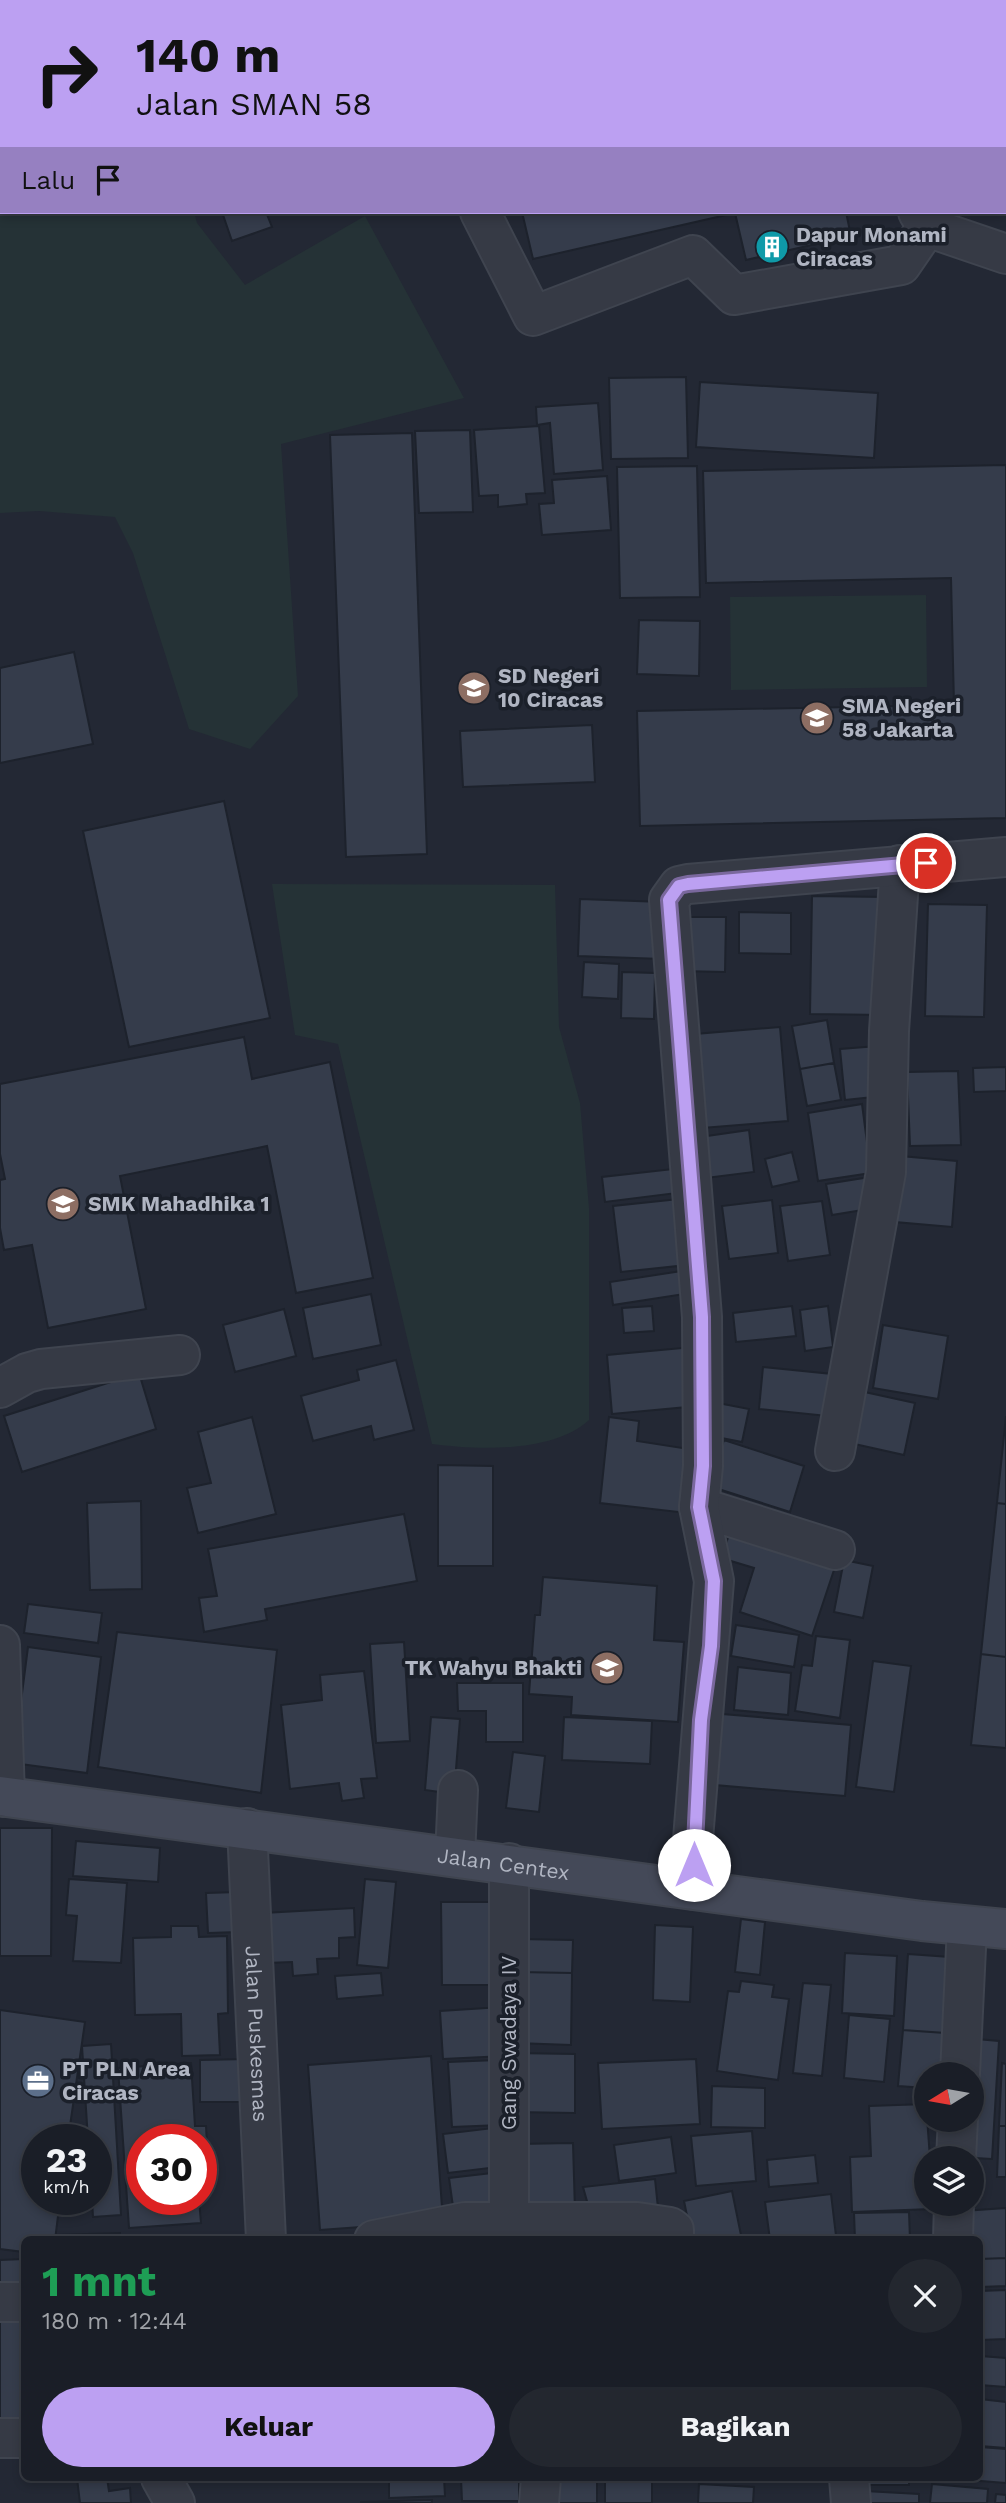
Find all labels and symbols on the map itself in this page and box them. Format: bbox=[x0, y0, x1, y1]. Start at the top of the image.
place label: Dapur Monami Ciracas bbox=[796, 222, 947, 271]
building icon: Dapur Monami Ciracas bbox=[753, 228, 791, 266]
place label: SD Negeri 10 Ciracas bbox=[498, 663, 603, 712]
school or university icon: SD Negeri 10 Ciracas bbox=[455, 669, 493, 707]
place label: SMA Negeri 58 Jakarta bbox=[842, 693, 961, 742]
school or university icon: SMA Negeri 58 Jakarta bbox=[798, 699, 836, 737]
pin bbox=[896, 833, 956, 893]
school or university icon: SMK Mahadhika 1 bbox=[44, 1185, 82, 1223]
place label: SMK Mahadhika 1 bbox=[88, 1191, 270, 1216]
school or university icon: TK Wahyu Bhakti bbox=[588, 1649, 626, 1687]
place label: TK Wahyu Bhakti bbox=[405, 1655, 582, 1680]
position arrow bbox=[657, 1828, 731, 1902]
street label: Jalan Centex bbox=[436, 1842, 571, 1885]
street label: Jalan Puskesmas bbox=[240, 1945, 274, 2122]
street label: Gang Swadaya IV bbox=[496, 1955, 521, 2130]
place label: PT PLN Area Ciracas bbox=[62, 2056, 191, 2105]
office icon: PT PLN Area Ciracas bbox=[19, 2062, 57, 2100]
north arrow bbox=[914, 2062, 984, 2132]
speed limit sign: 30 bbox=[126, 2124, 217, 2215]

